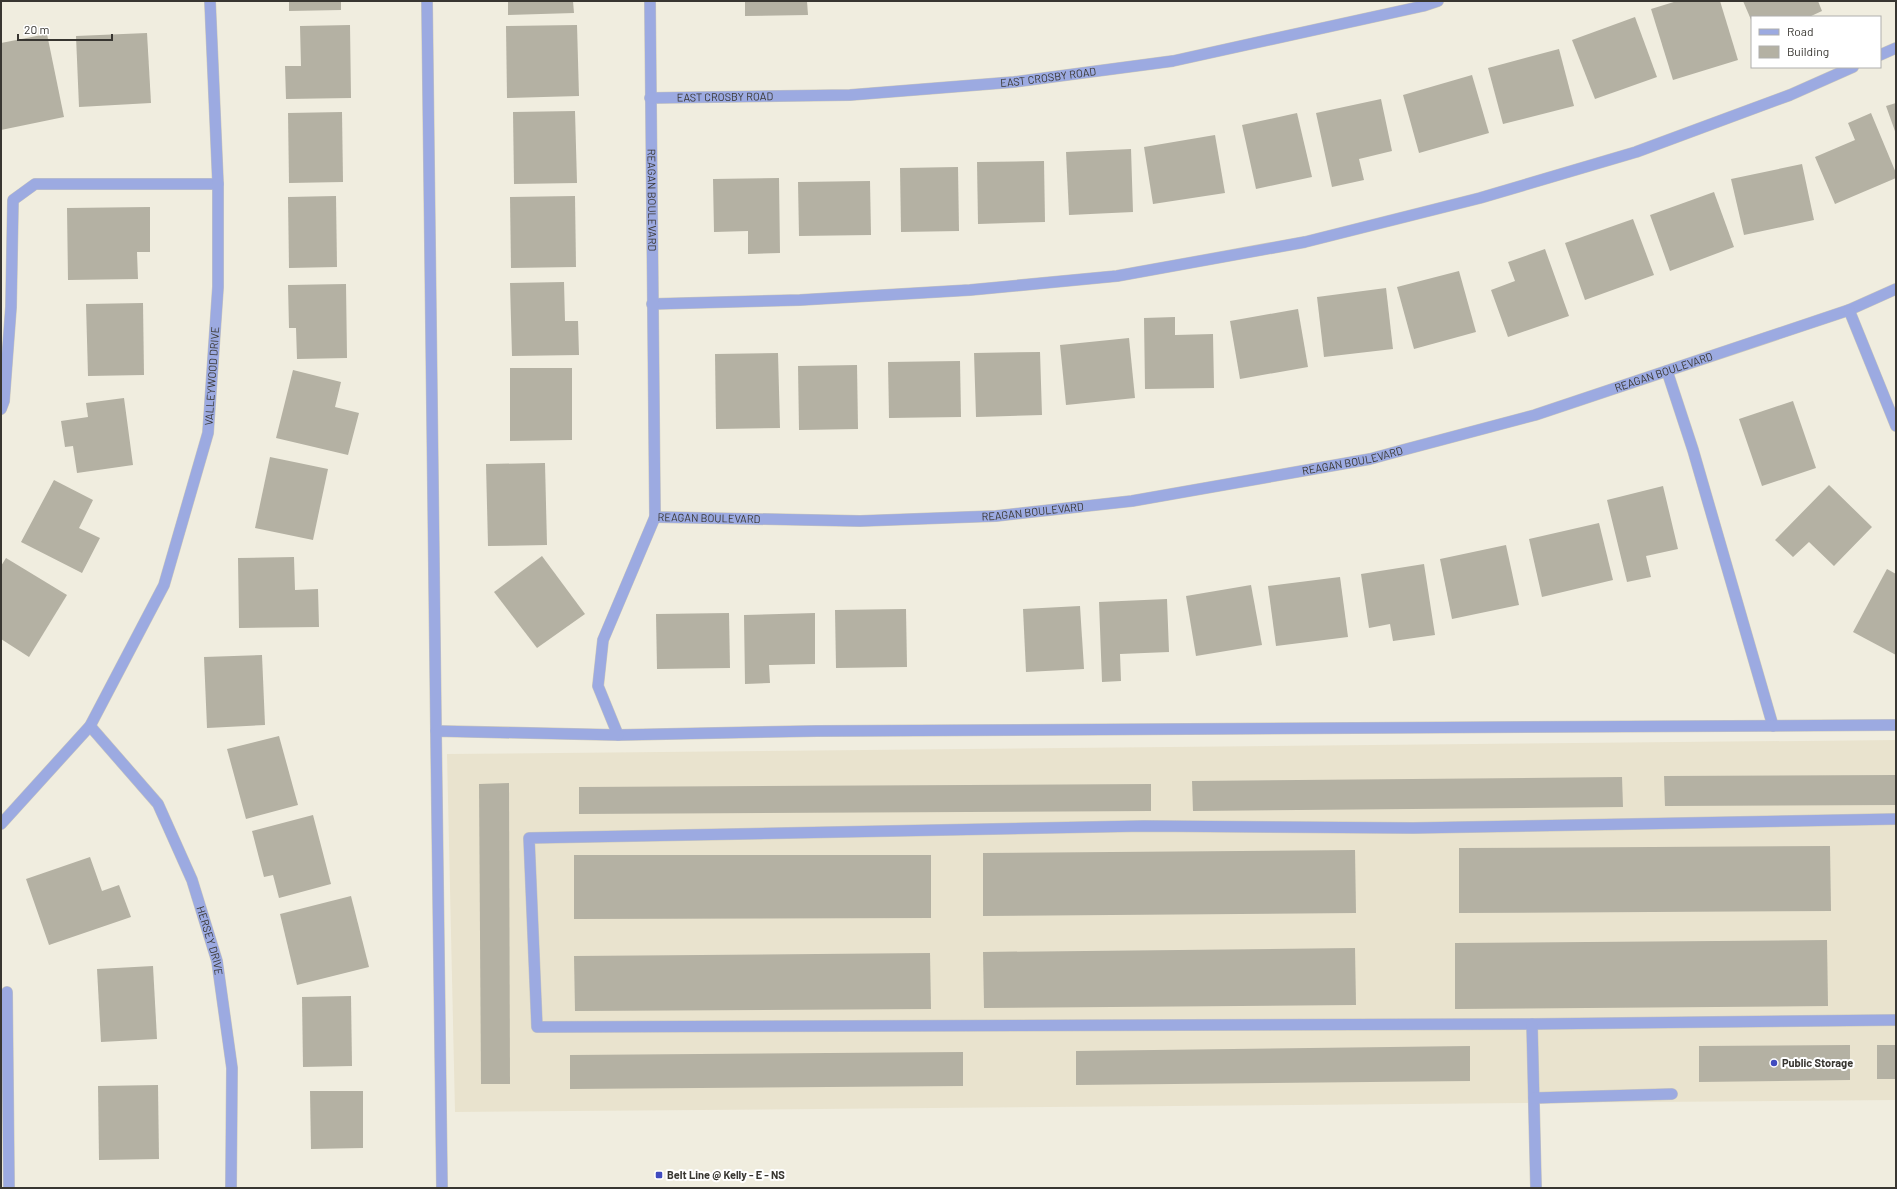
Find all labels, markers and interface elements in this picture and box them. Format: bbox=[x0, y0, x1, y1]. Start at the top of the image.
scale bar bbox=[18, 16, 112, 42]
legend bbox=[1751, 16, 1881, 68]
text: 20 m bbox=[24, 22, 50, 36]
text: Road bbox=[1787, 24, 1814, 38]
text: Building bbox=[1787, 44, 1829, 58]
street label: EAST CROSBY ROAD bbox=[1000, 64, 1097, 89]
street label: EAST CROSBY ROAD bbox=[677, 89, 774, 104]
street label: REAGAN BOULEVARD bbox=[645, 149, 659, 252]
street label: VALLEYWOOD DRIVE bbox=[202, 326, 221, 426]
street label: REAGAN BOULEVARD bbox=[1613, 349, 1714, 394]
street label: REAGAN BOULEVARD bbox=[1301, 443, 1404, 477]
street label: REAGAN BOULEVARD bbox=[981, 499, 1084, 523]
street label: REAGAN BOULEVARD bbox=[658, 510, 761, 525]
street label: HERSEY DRIVE bbox=[194, 904, 226, 976]
place label: Public Storage bbox=[1782, 1056, 1853, 1069]
marker: Public Storage bbox=[1769, 1058, 1779, 1068]
place label: Belt Line @ Kelly - E - NS bbox=[667, 1168, 785, 1181]
marker: Belt Line @ Kelly - E - NS bbox=[654, 1170, 664, 1180]

